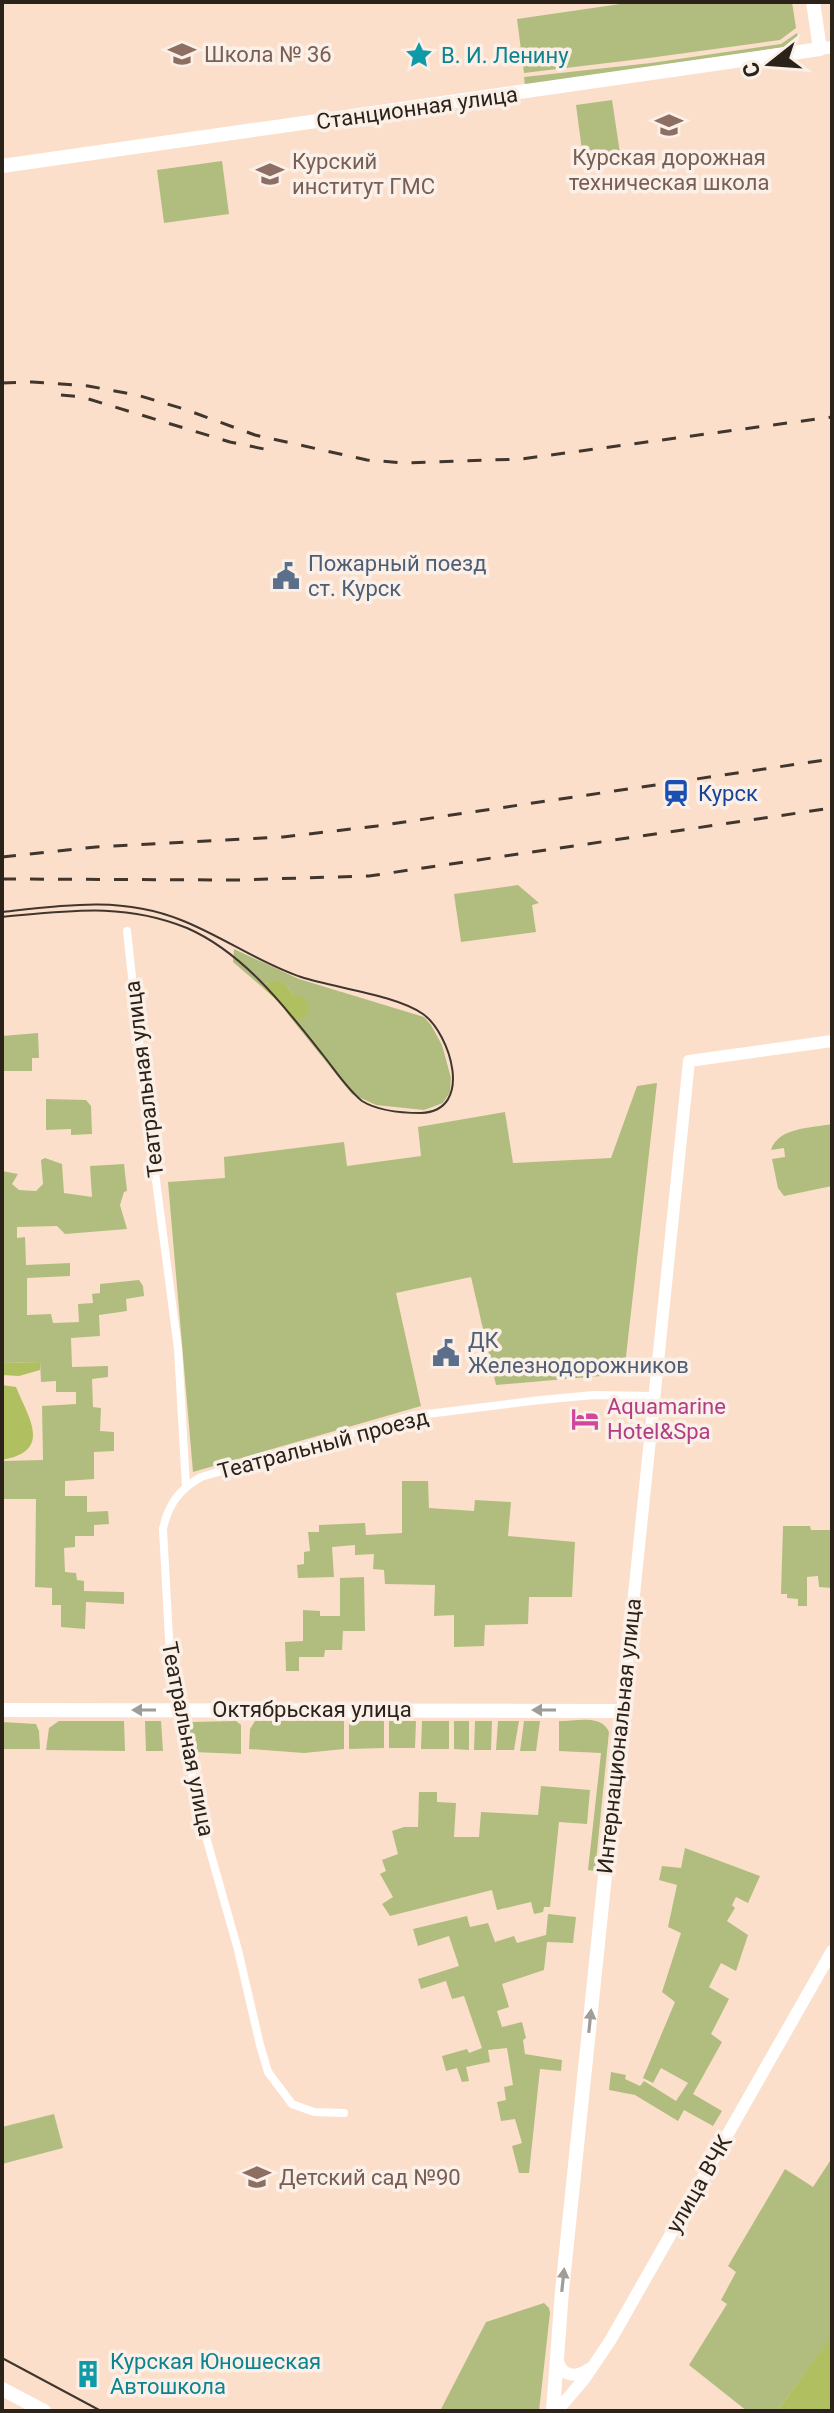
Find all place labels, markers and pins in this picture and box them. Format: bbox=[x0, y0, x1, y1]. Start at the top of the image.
school or university icon: Школа № 36 bbox=[167, 39, 197, 69]
place icon: В. И. Ленину bbox=[404, 40, 434, 70]
place label: Школа № 36 bbox=[204, 42, 332, 67]
place label: В. И. Ленину bbox=[441, 43, 569, 68]
school or university icon: Курская дорожная техническая школа bbox=[654, 110, 684, 140]
place label: Курская дорожная техническая школа bbox=[569, 145, 769, 195]
place label: Курский институт ГМС bbox=[292, 149, 435, 199]
school or university icon: Курский институт ГМС bbox=[255, 159, 285, 189]
place label: Пожарный поезд ст. Курск bbox=[308, 551, 486, 601]
public building icon: Пожарный поезд ст. Курск bbox=[271, 561, 301, 591]
station icon: Курск bbox=[661, 778, 691, 808]
place label: Курск bbox=[698, 781, 758, 806]
place label: ДК Железнодорожников bbox=[468, 1328, 689, 1378]
public building icon: ДК Железнодорожников bbox=[431, 1338, 461, 1368]
place label: Aquamarine Hotel&Spa bbox=[607, 1394, 726, 1444]
hotel icon: Aquamarine Hotel&Spa bbox=[570, 1404, 600, 1434]
school or university icon: Детский сад №90 bbox=[242, 2162, 272, 2192]
place label: Детский сад №90 bbox=[279, 2165, 461, 2190]
place label: Курская Юношеская Автошкола bbox=[110, 2349, 321, 2399]
building icon: Курская Юношеская Автошкола bbox=[73, 2359, 103, 2389]

